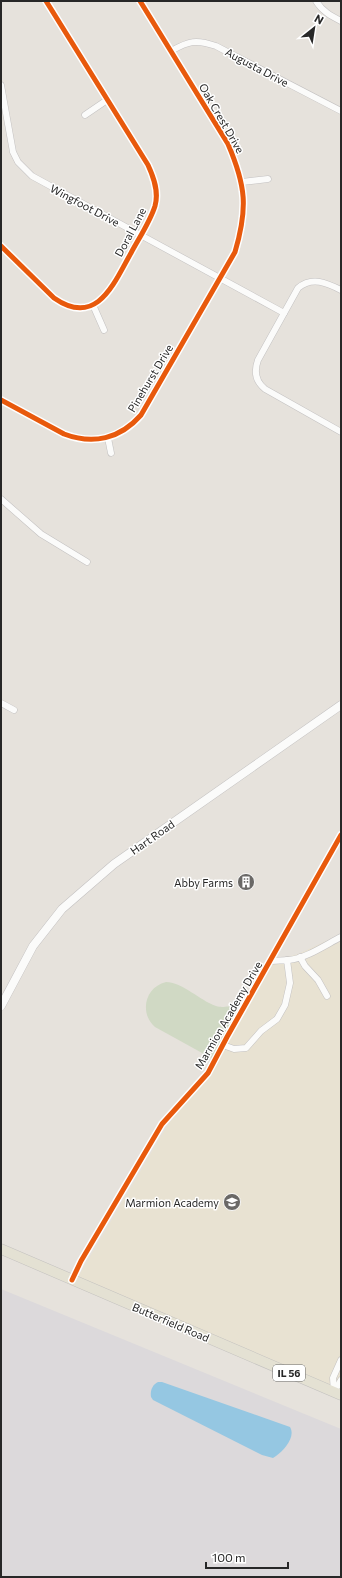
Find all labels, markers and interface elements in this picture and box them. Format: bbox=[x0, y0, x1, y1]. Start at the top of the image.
north arrow bbox=[294, 8, 334, 48]
text: N bbox=[312, 11, 326, 27]
street label: Augusta Drive bbox=[223, 45, 291, 89]
street label: Oak Crest Drive bbox=[197, 81, 247, 155]
street label: Wingfoot Drive bbox=[48, 181, 122, 229]
street label: Doral Lane bbox=[112, 205, 148, 259]
street label: Pinehurst Drive bbox=[125, 342, 175, 414]
street label: Hart Road bbox=[128, 817, 176, 857]
building icon: Abby Farms bbox=[236, 872, 256, 892]
place label: Abby Farms bbox=[174, 876, 233, 889]
street label: Marmion Academy Drive bbox=[192, 959, 264, 1071]
school or university icon: Marmion Academy bbox=[222, 1192, 242, 1212]
place label: Marmion Academy bbox=[125, 1196, 219, 1209]
street label: Butterfield Road bbox=[131, 1300, 211, 1344]
road number: IL 56 bbox=[273, 1365, 305, 1381]
scale bar bbox=[206, 1544, 288, 1570]
text: 100 m bbox=[212, 1550, 246, 1564]

